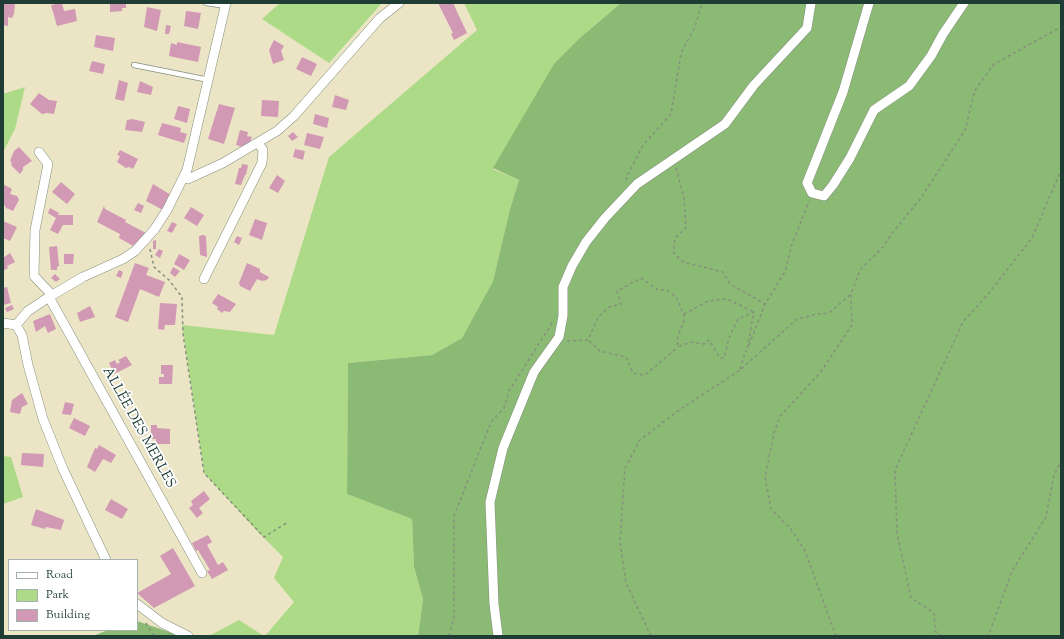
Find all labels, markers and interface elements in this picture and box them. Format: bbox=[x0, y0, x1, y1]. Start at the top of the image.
street label: ALLÉE DES MERLES bbox=[98, 365, 178, 491]
legend bbox=[8, 559, 138, 631]
text: Road bbox=[46, 566, 73, 584]
text: Park bbox=[46, 586, 69, 604]
text: Building bbox=[46, 606, 90, 624]

